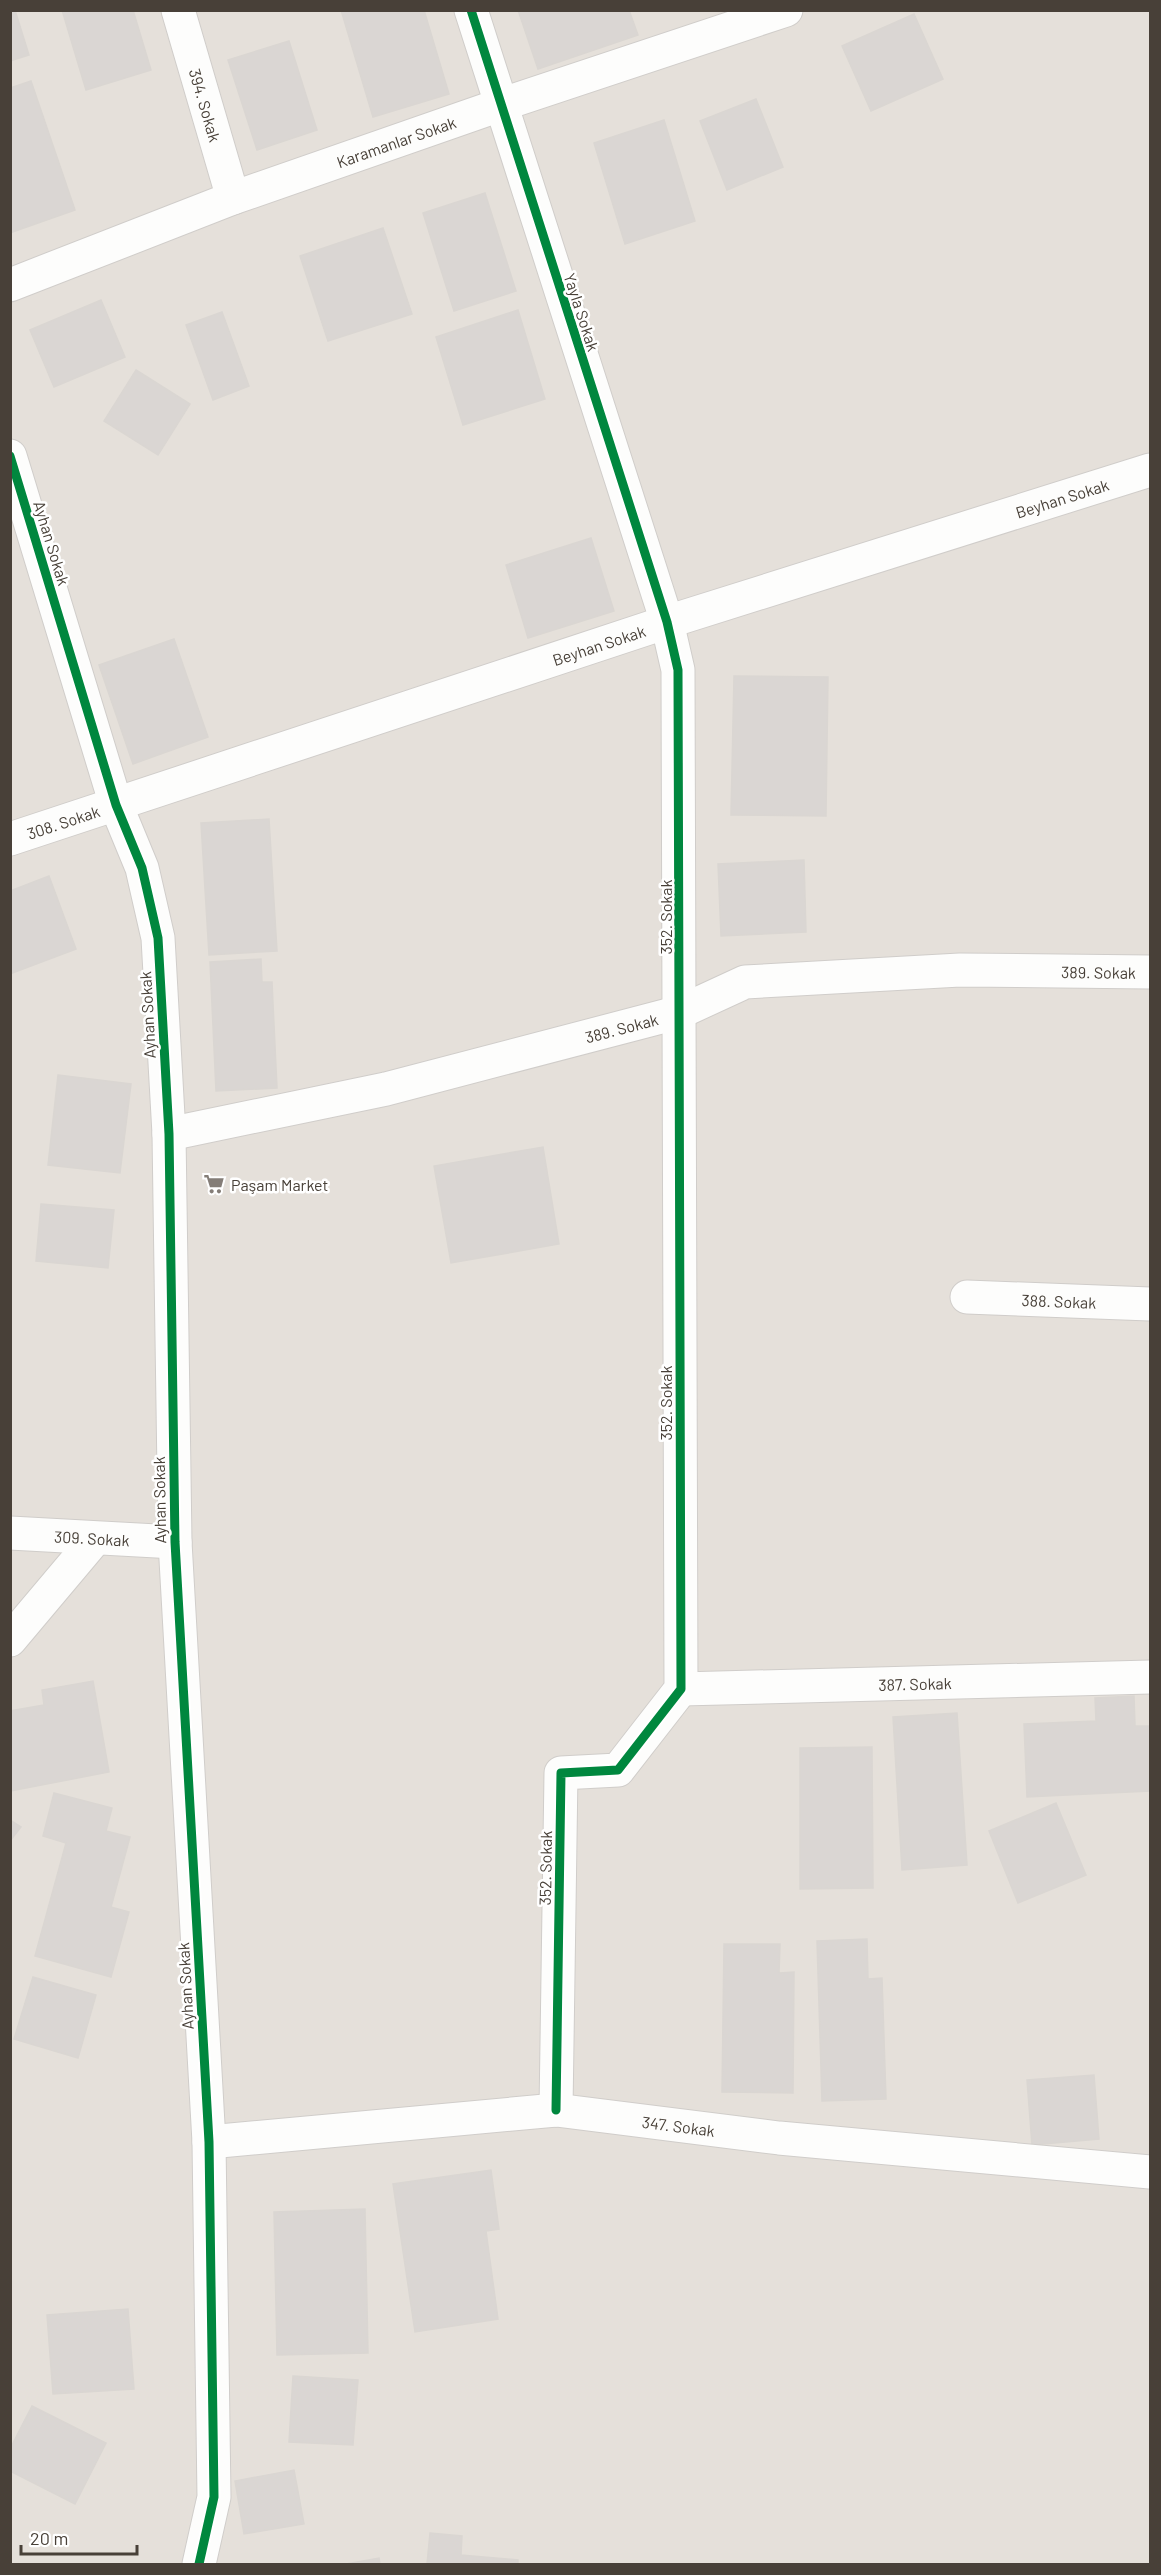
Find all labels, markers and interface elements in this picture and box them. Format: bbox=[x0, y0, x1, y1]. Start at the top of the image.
street label: 394. Sokak bbox=[186, 66, 225, 144]
street label: Karamanlar Sokak bbox=[334, 112, 458, 171]
street label: Yayla Sokak bbox=[560, 271, 604, 353]
street label: Beyhan Sokak bbox=[1013, 474, 1111, 521]
street label: Ayhan Sokak bbox=[30, 498, 74, 588]
street label: Beyhan Sokak bbox=[550, 620, 648, 669]
street label: 308. Sokak bbox=[24, 801, 102, 842]
street label: 352. Sokak bbox=[656, 880, 675, 954]
street label: 389. Sokak bbox=[1061, 962, 1136, 981]
street label: Ayhan Sokak bbox=[135, 971, 159, 1059]
street label: 389. Sokak bbox=[583, 1009, 660, 1046]
supermarket icon: Paşam Market bbox=[202, 1172, 226, 1196]
place label: Paşam Market bbox=[231, 1175, 328, 1194]
street label: 388. Sokak bbox=[1021, 1290, 1097, 1311]
street label: 352. Sokak bbox=[656, 1366, 675, 1440]
street label: Ayhan Sokak bbox=[149, 1456, 169, 1544]
street label: 309. Sokak bbox=[54, 1526, 130, 1549]
street label: 387. Sokak bbox=[878, 1673, 952, 1693]
street label: 352. Sokak bbox=[535, 1830, 555, 1906]
street label: Ayhan Sokak bbox=[173, 1942, 197, 2030]
street label: 347. Sokak bbox=[641, 2111, 716, 2139]
scale bar bbox=[21, 2518, 136, 2556]
text: 20 m bbox=[30, 2527, 68, 2549]

